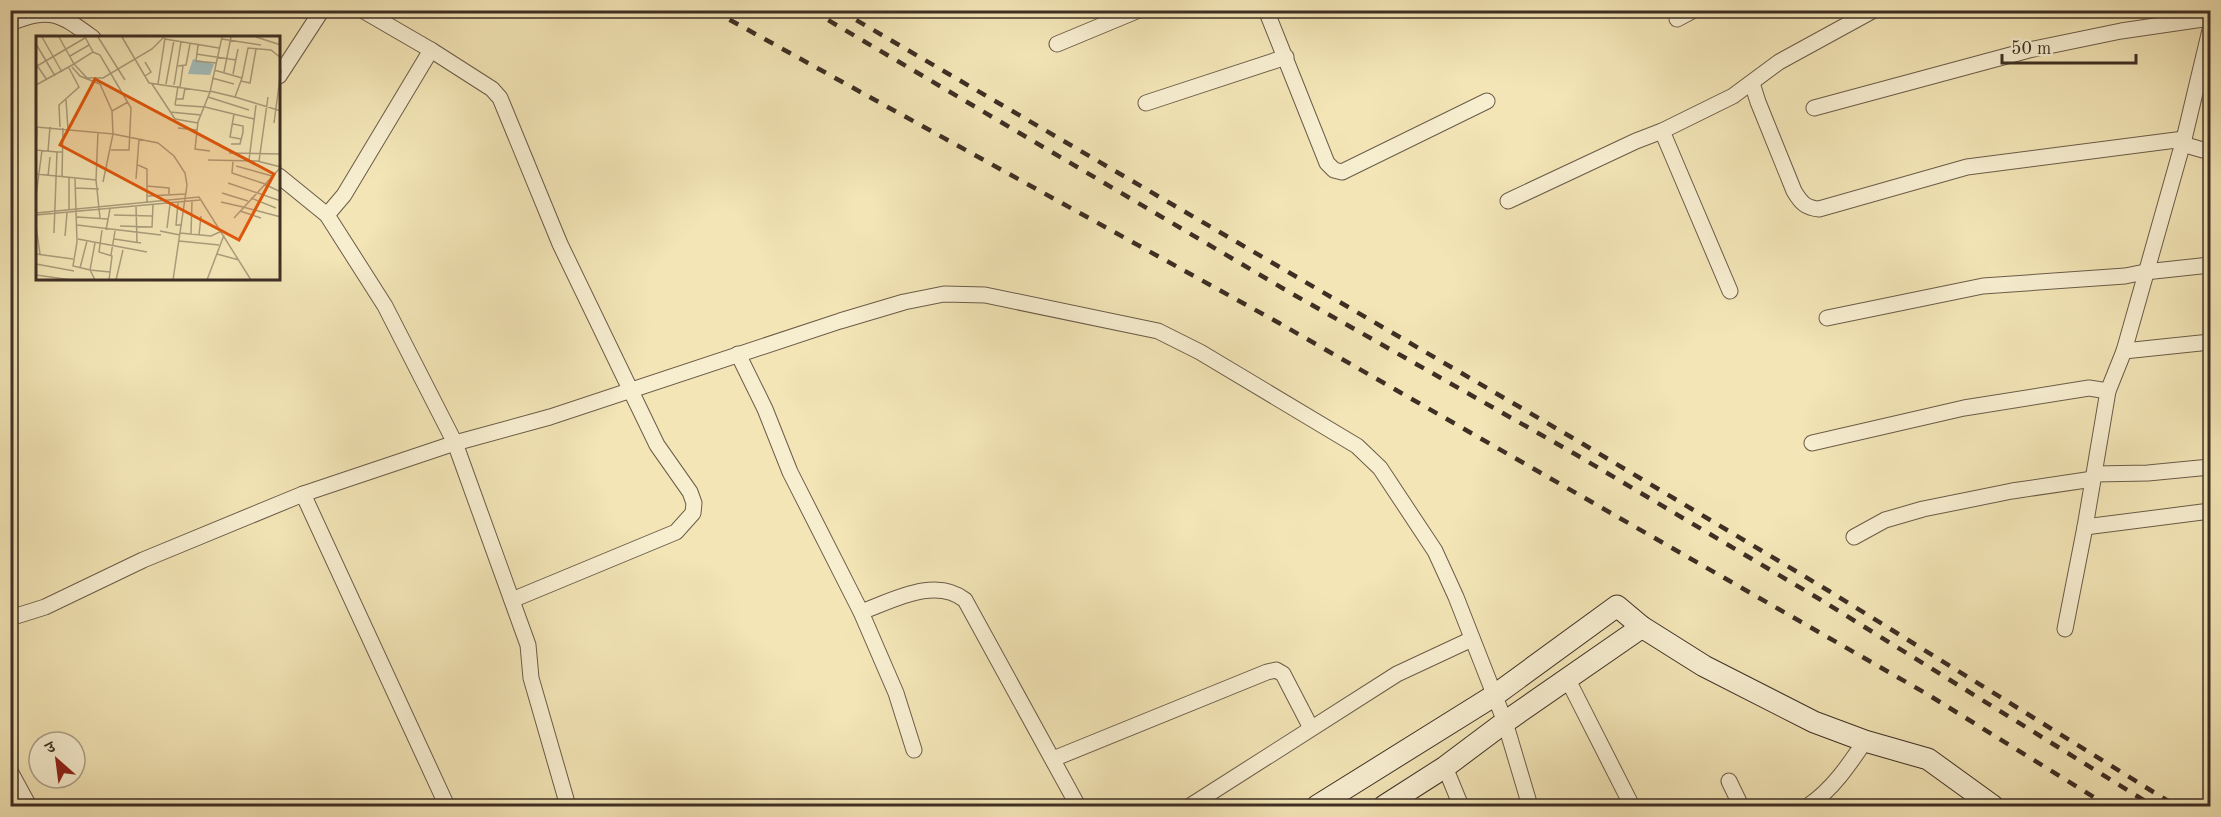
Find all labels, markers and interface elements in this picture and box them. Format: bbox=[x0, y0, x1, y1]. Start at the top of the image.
scale bar bbox=[2002, 27, 2136, 65]
inset map bbox=[36, 36, 280, 280]
text: 50 m bbox=[2011, 40, 2051, 58]
north arrow bbox=[27, 730, 87, 790]
text: उ bbox=[43, 739, 60, 758]

